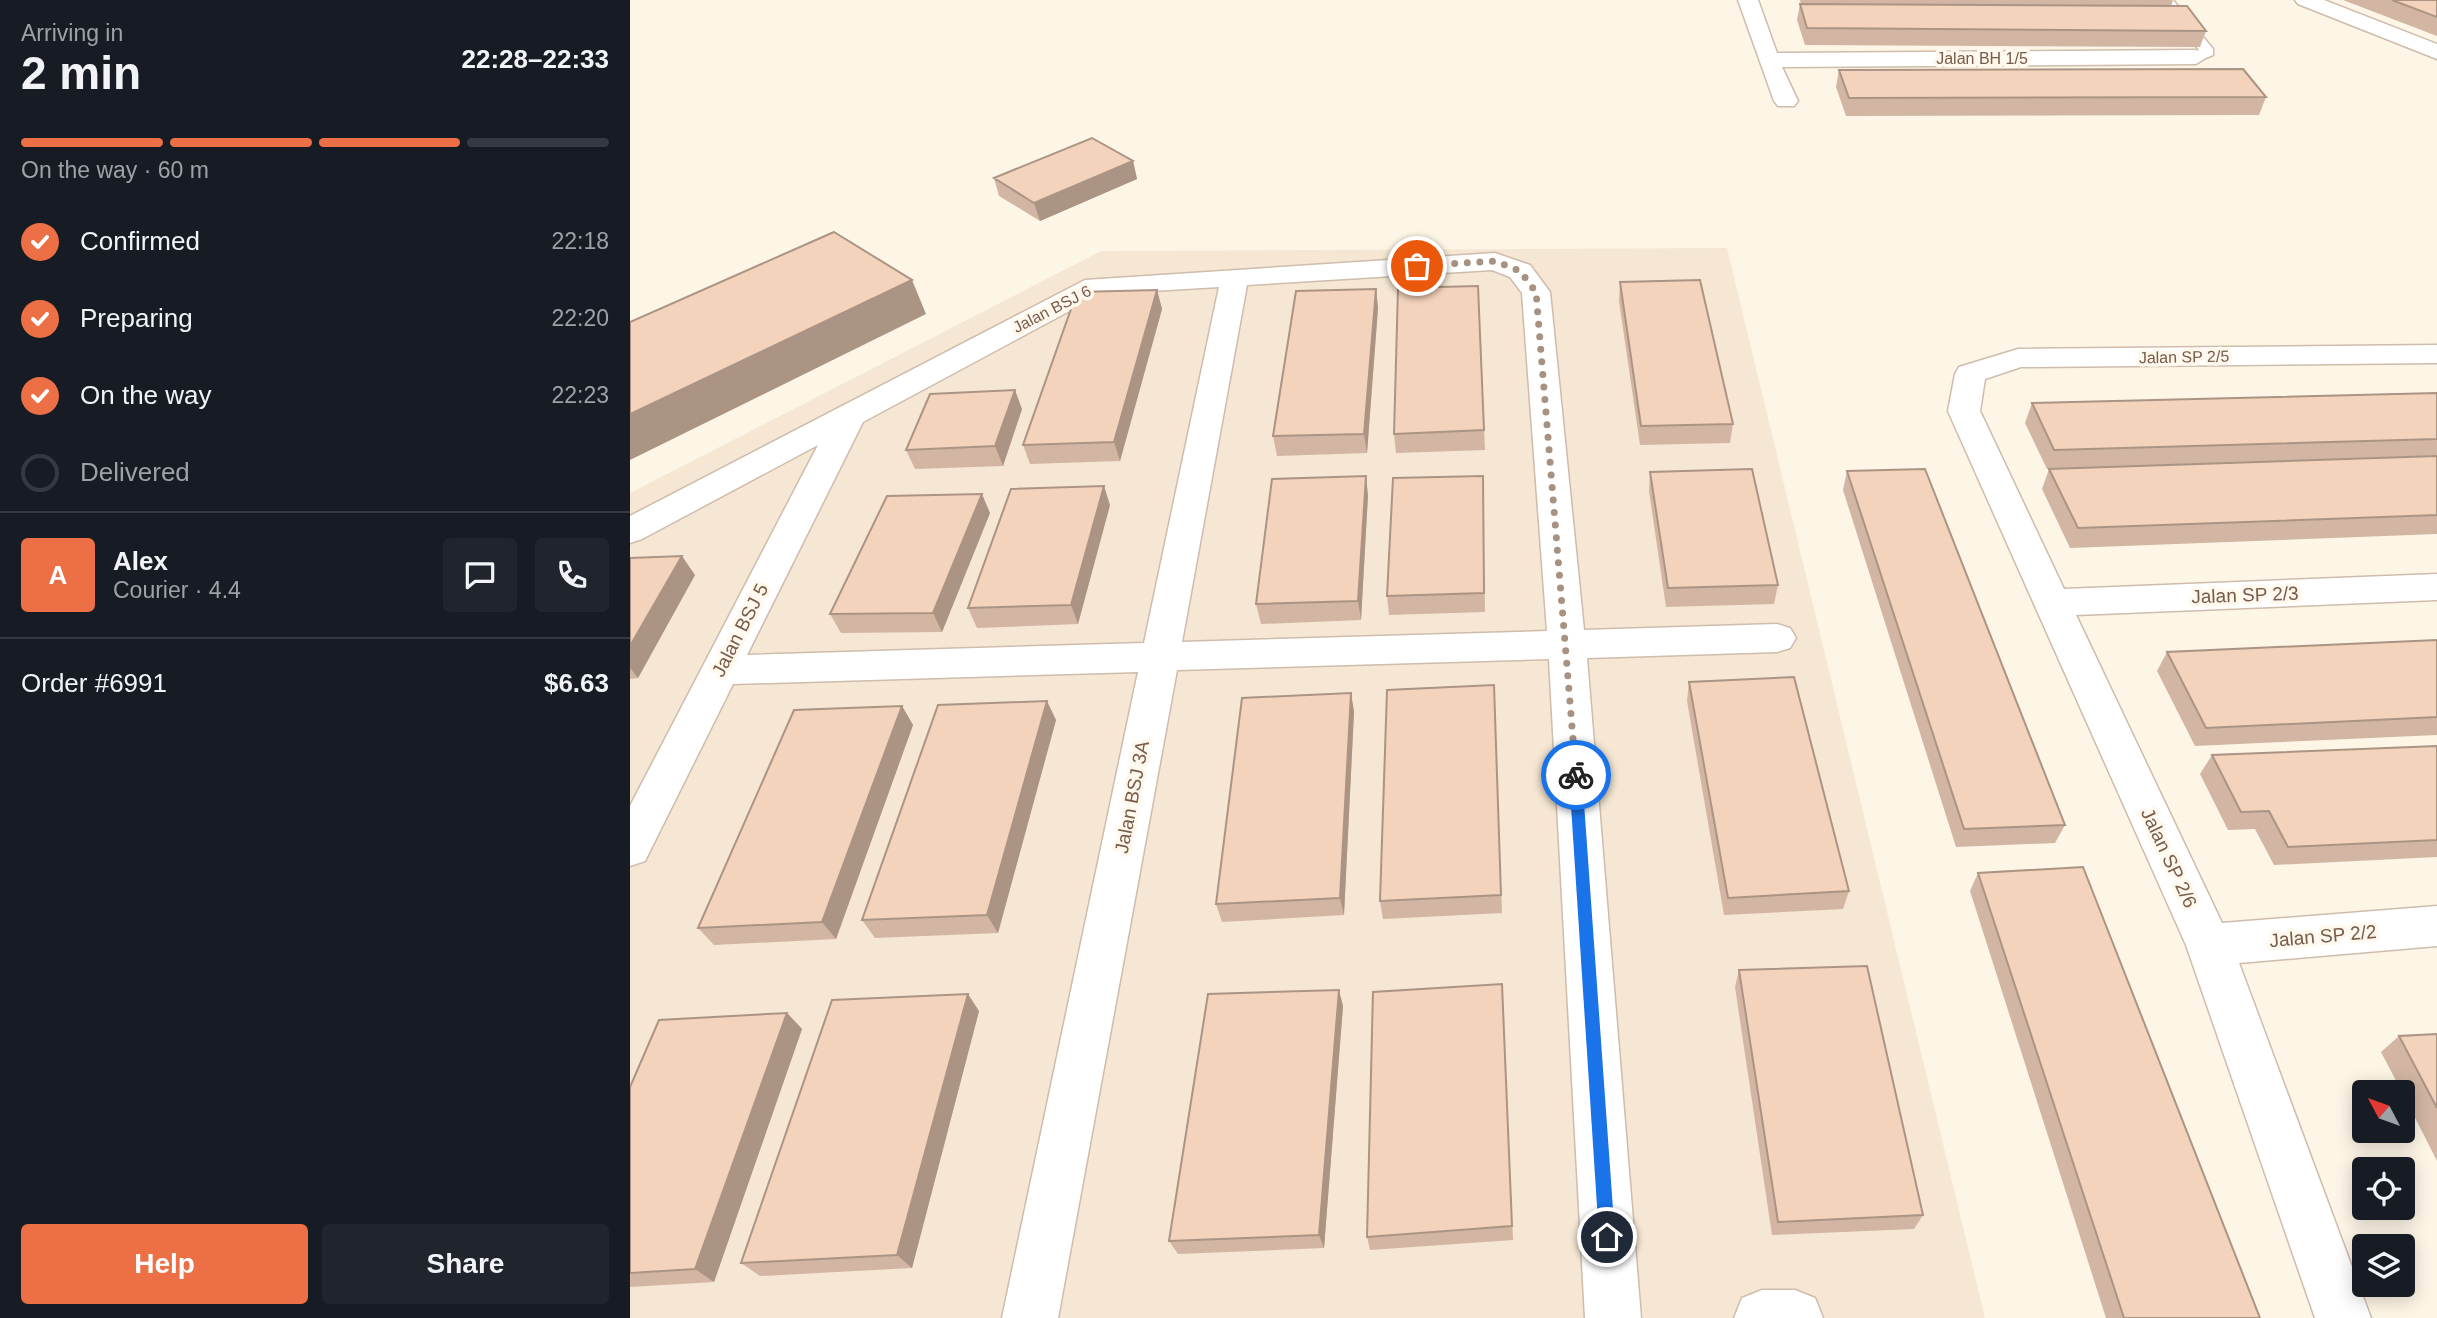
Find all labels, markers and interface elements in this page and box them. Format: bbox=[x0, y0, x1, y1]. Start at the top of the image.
text: Arriving in bbox=[21, 20, 123, 46]
text: 22:28–22:33 bbox=[462, 44, 609, 74]
text: 2 min bbox=[21, 47, 141, 99]
street label: Jalan BH 1/5 bbox=[1936, 50, 2028, 67]
text: On the way · 60 m bbox=[21, 157, 209, 183]
icon: check bbox=[21, 223, 59, 261]
text: Confirmed bbox=[80, 226, 200, 256]
text: 22:18 bbox=[551, 228, 609, 254]
pin bbox=[1387, 236, 1447, 296]
icon: bag bbox=[1398, 247, 1436, 285]
street label: Jalan BSJ 6 bbox=[1010, 282, 1094, 336]
icon: check bbox=[21, 300, 59, 338]
text: Preparing bbox=[80, 303, 193, 333]
text: 22:20 bbox=[551, 305, 609, 331]
street label: Jalan SP 2/5 bbox=[2139, 348, 2229, 366]
icon: check bbox=[21, 377, 59, 415]
text: On the way bbox=[80, 380, 212, 410]
text: 22:23 bbox=[551, 382, 609, 408]
text: Delivered bbox=[80, 457, 190, 487]
button: chat bbox=[443, 538, 517, 612]
button: phone bbox=[535, 538, 609, 612]
text: Alex bbox=[113, 546, 168, 576]
text: A bbox=[49, 560, 67, 590]
text: Courier · 4.4 bbox=[113, 577, 241, 603]
street label: Jalan BSJ 5 bbox=[708, 580, 772, 680]
street label: Jalan SP 2/3 bbox=[2191, 583, 2299, 607]
text: Order #6991 bbox=[21, 668, 167, 698]
text: $6.63 bbox=[544, 668, 609, 698]
street label: Jalan BSJ 3A bbox=[1111, 739, 1153, 855]
courier bbox=[1541, 740, 1611, 810]
icon: bike bbox=[1557, 756, 1595, 794]
street label: Jalan SP 2/6 bbox=[2137, 805, 2201, 911]
street label: Jalan SP 2/2 bbox=[2269, 921, 2377, 951]
north arrow bbox=[2352, 1080, 2415, 1143]
map controls bbox=[2352, 1080, 2415, 1297]
button: locate bbox=[2352, 1157, 2415, 1220]
pin bbox=[1577, 1207, 1637, 1267]
icon: home bbox=[1588, 1218, 1626, 1256]
button: Help bbox=[21, 1224, 308, 1304]
button: Share bbox=[322, 1224, 609, 1304]
button: layers bbox=[2352, 1234, 2415, 1297]

